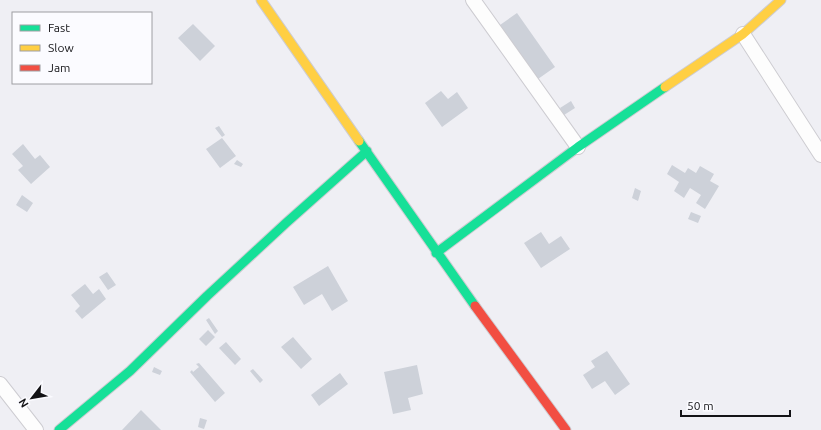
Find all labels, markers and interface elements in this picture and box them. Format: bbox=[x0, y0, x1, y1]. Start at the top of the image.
legend bbox=[12, 12, 152, 84]
text: Fast bbox=[48, 21, 70, 34]
text: Slow bbox=[48, 41, 74, 54]
text: Jam bbox=[48, 61, 70, 74]
north arrow bbox=[12, 378, 52, 418]
scale bar bbox=[681, 392, 790, 418]
text: N bbox=[16, 397, 31, 410]
text: 50 m bbox=[687, 399, 714, 412]

